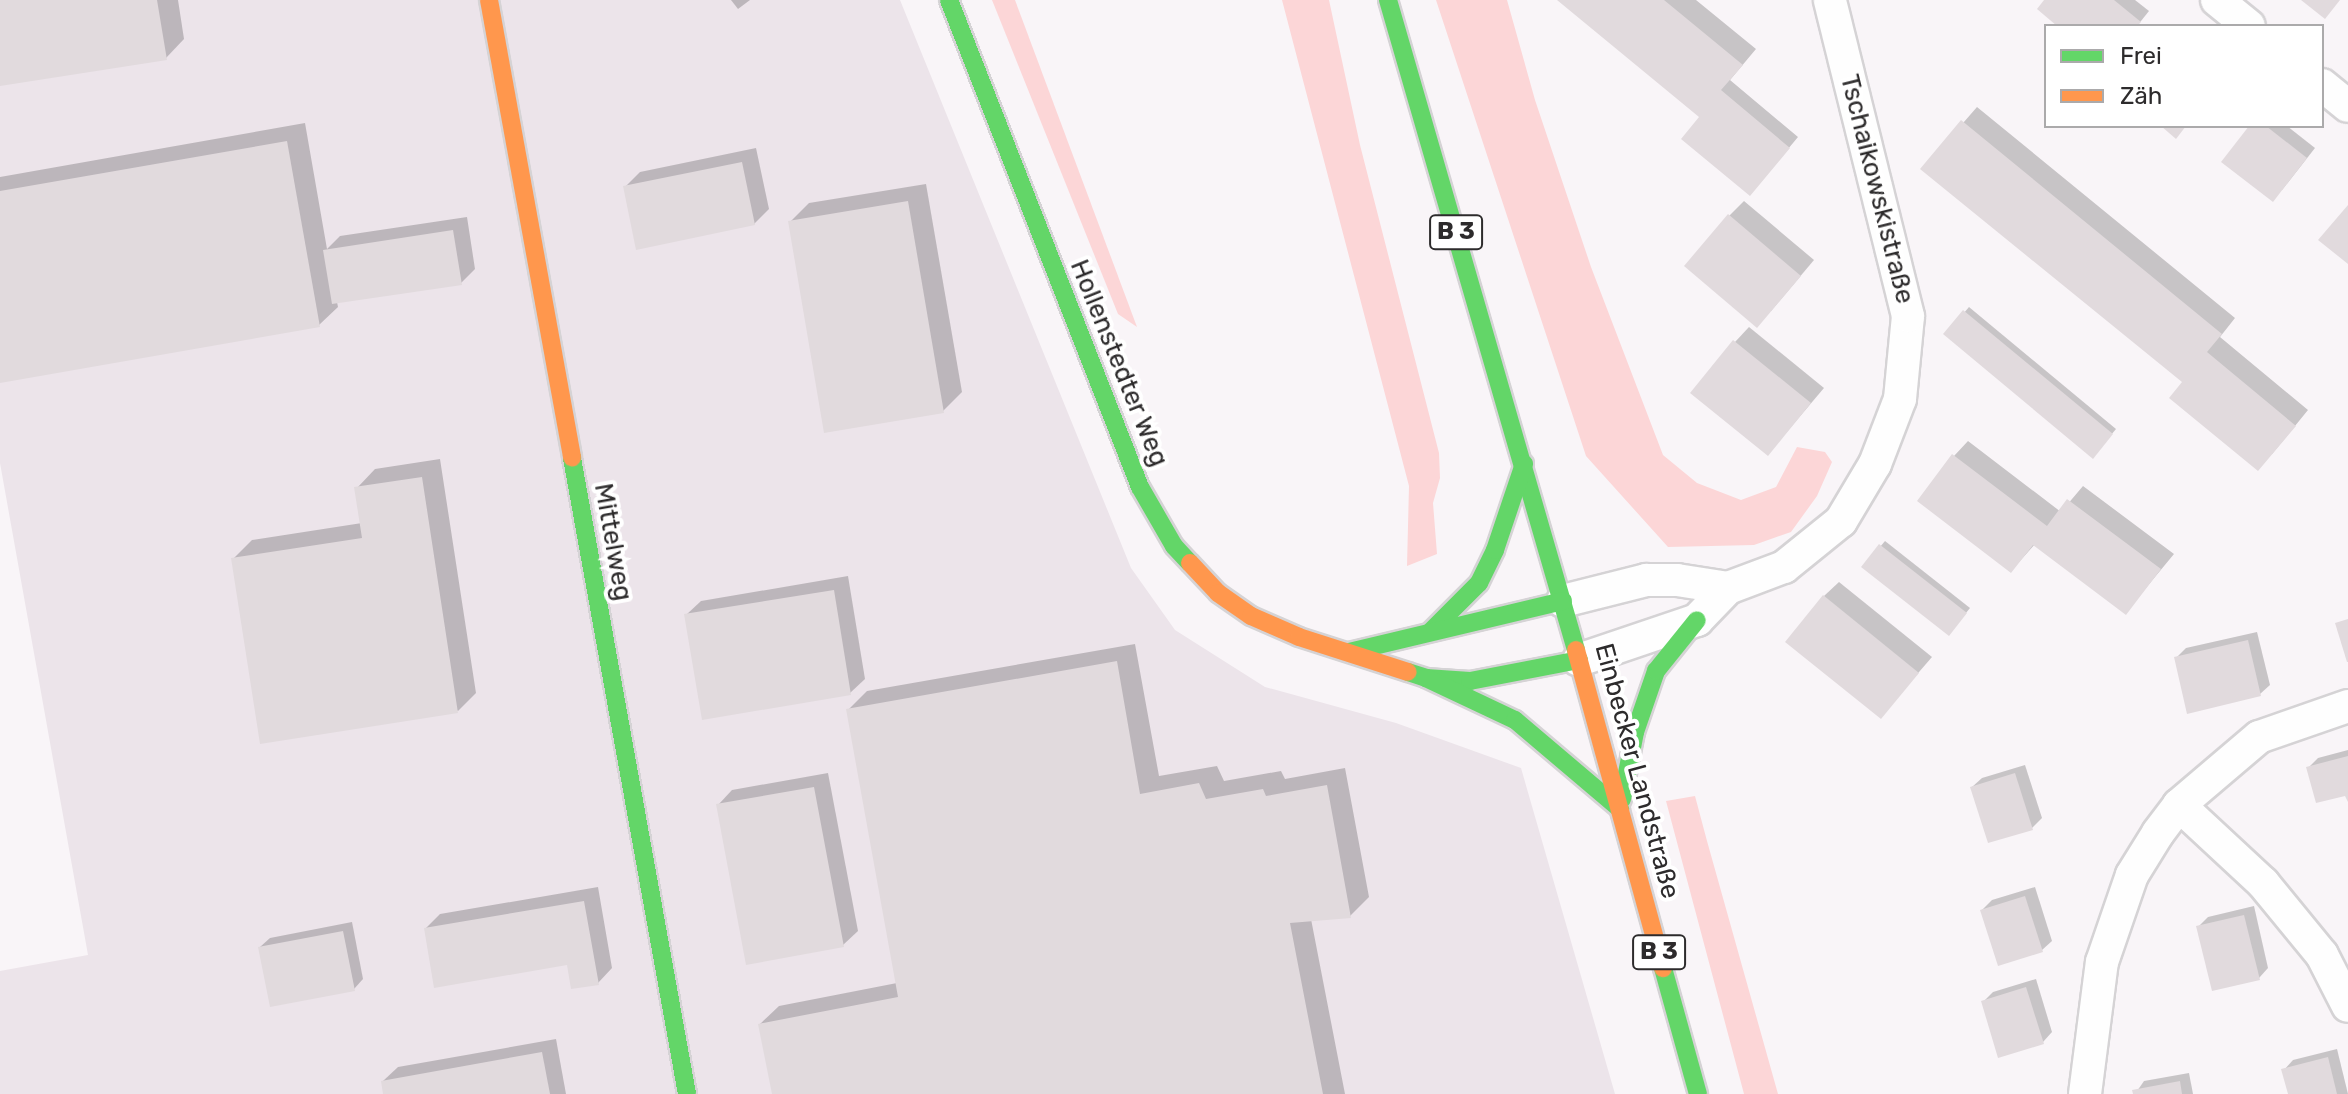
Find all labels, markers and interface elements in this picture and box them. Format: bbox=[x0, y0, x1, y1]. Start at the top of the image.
legend bbox=[2044, 24, 2324, 128]
text: Frei bbox=[2120, 42, 2162, 70]
street label: Tschaikowskistraße bbox=[1833, 71, 1921, 307]
text: Zäh bbox=[2120, 82, 2162, 110]
road number: B 3 bbox=[1428, 212, 1484, 252]
street label: Hollenstedter Weg bbox=[1063, 255, 1175, 471]
street label: Mittelweg bbox=[587, 481, 639, 603]
street label: Einbecker Landstraße bbox=[1588, 640, 1686, 902]
road number: B 3 bbox=[1631, 932, 1687, 972]

